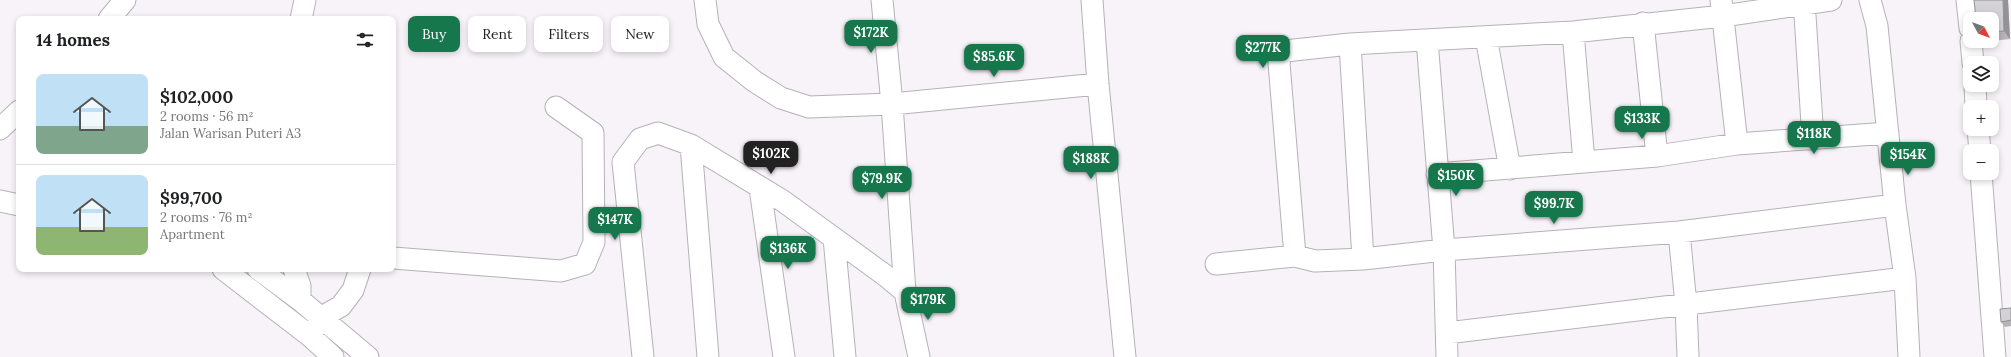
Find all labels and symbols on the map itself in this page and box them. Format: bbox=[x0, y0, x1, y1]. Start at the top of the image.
north arrow bbox=[1963, 12, 1999, 48]
pin: $172K bbox=[843, 20, 899, 54]
pin: $277K bbox=[1235, 35, 1291, 69]
pin: $85.6K bbox=[961, 44, 1027, 78]
pin: $133K bbox=[1614, 106, 1670, 140]
pin: $118K bbox=[1786, 121, 1842, 155]
pin: $102K bbox=[743, 141, 799, 175]
pin: $154K bbox=[1880, 142, 1936, 176]
pin: $188K bbox=[1063, 146, 1119, 180]
pin: $150K bbox=[1428, 163, 1484, 197]
pin: $79.9K bbox=[849, 166, 915, 200]
pin: $99.7K bbox=[1521, 191, 1587, 225]
pin: $147K bbox=[587, 207, 643, 241]
pin: $136K bbox=[760, 236, 816, 270]
pin: $179K bbox=[900, 287, 956, 321]

